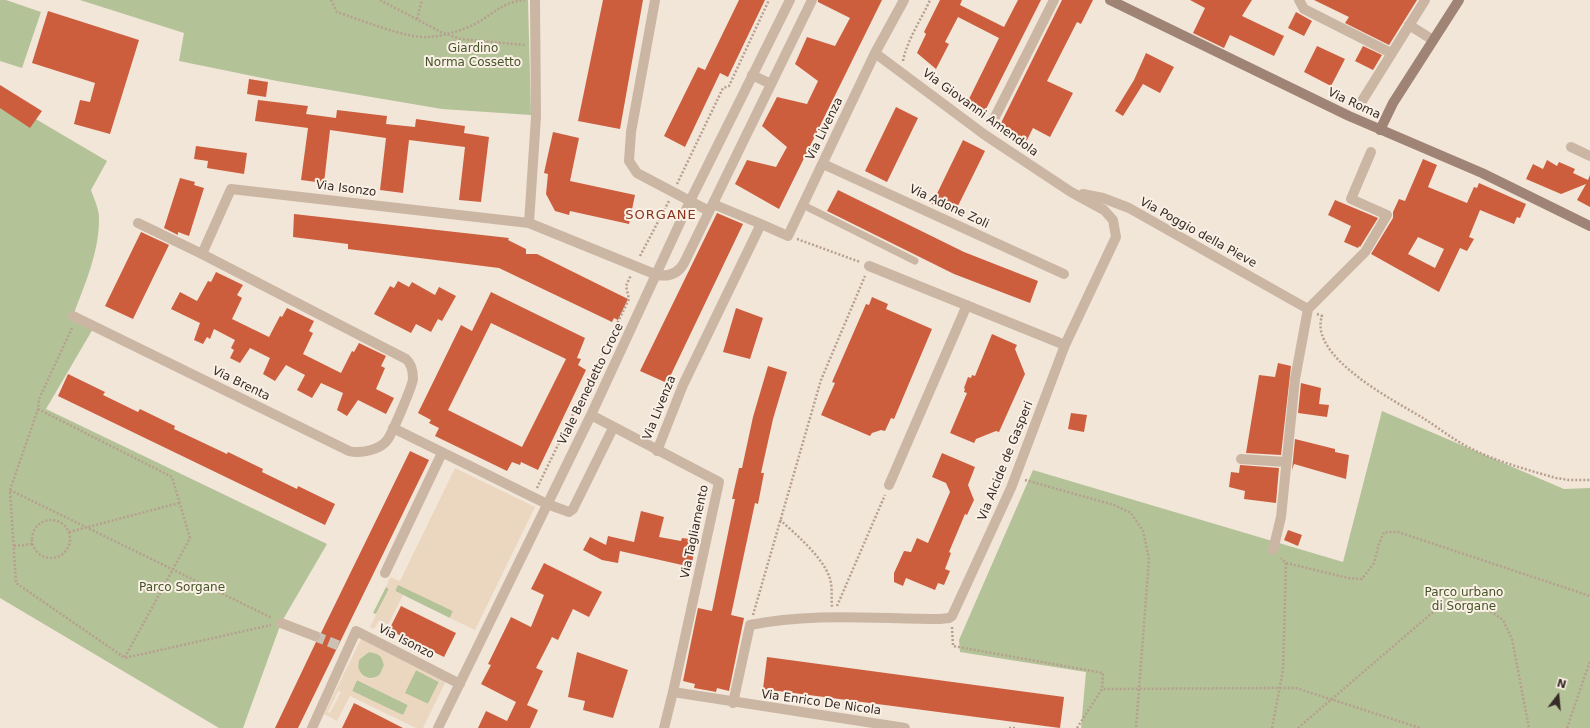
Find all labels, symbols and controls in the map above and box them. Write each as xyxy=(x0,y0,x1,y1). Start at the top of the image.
park label: Giardino Norma Cossetto xyxy=(425,42,521,70)
street label: Via Giovanni Amendola xyxy=(919,66,1041,160)
street label: Via Roma xyxy=(1325,86,1383,122)
street label: Via Livenza xyxy=(804,95,846,163)
street label: Via Isonzo xyxy=(315,178,377,200)
street label: Via Adone Zoli xyxy=(907,182,991,232)
street label: Via Poggio della Pieve xyxy=(1137,195,1259,271)
district label: SORGANE xyxy=(625,208,697,224)
street label: Viale Benedetto Croce xyxy=(555,321,627,447)
street label: Via Brenta xyxy=(210,364,272,404)
street label: Via Livenza xyxy=(641,374,679,442)
street label: Via Alcide de Gasperi xyxy=(975,399,1037,523)
street label: Via Tagliamento xyxy=(678,484,712,580)
park label: Parco Sorgane xyxy=(139,581,225,595)
park label: Parco urbano di Sorgane xyxy=(1425,586,1503,614)
street label: Via Isonzo xyxy=(376,622,436,662)
north arrow xyxy=(1538,676,1578,716)
text: N xyxy=(1555,676,1568,692)
street label: Via Enrico De Nicola xyxy=(760,687,882,719)

